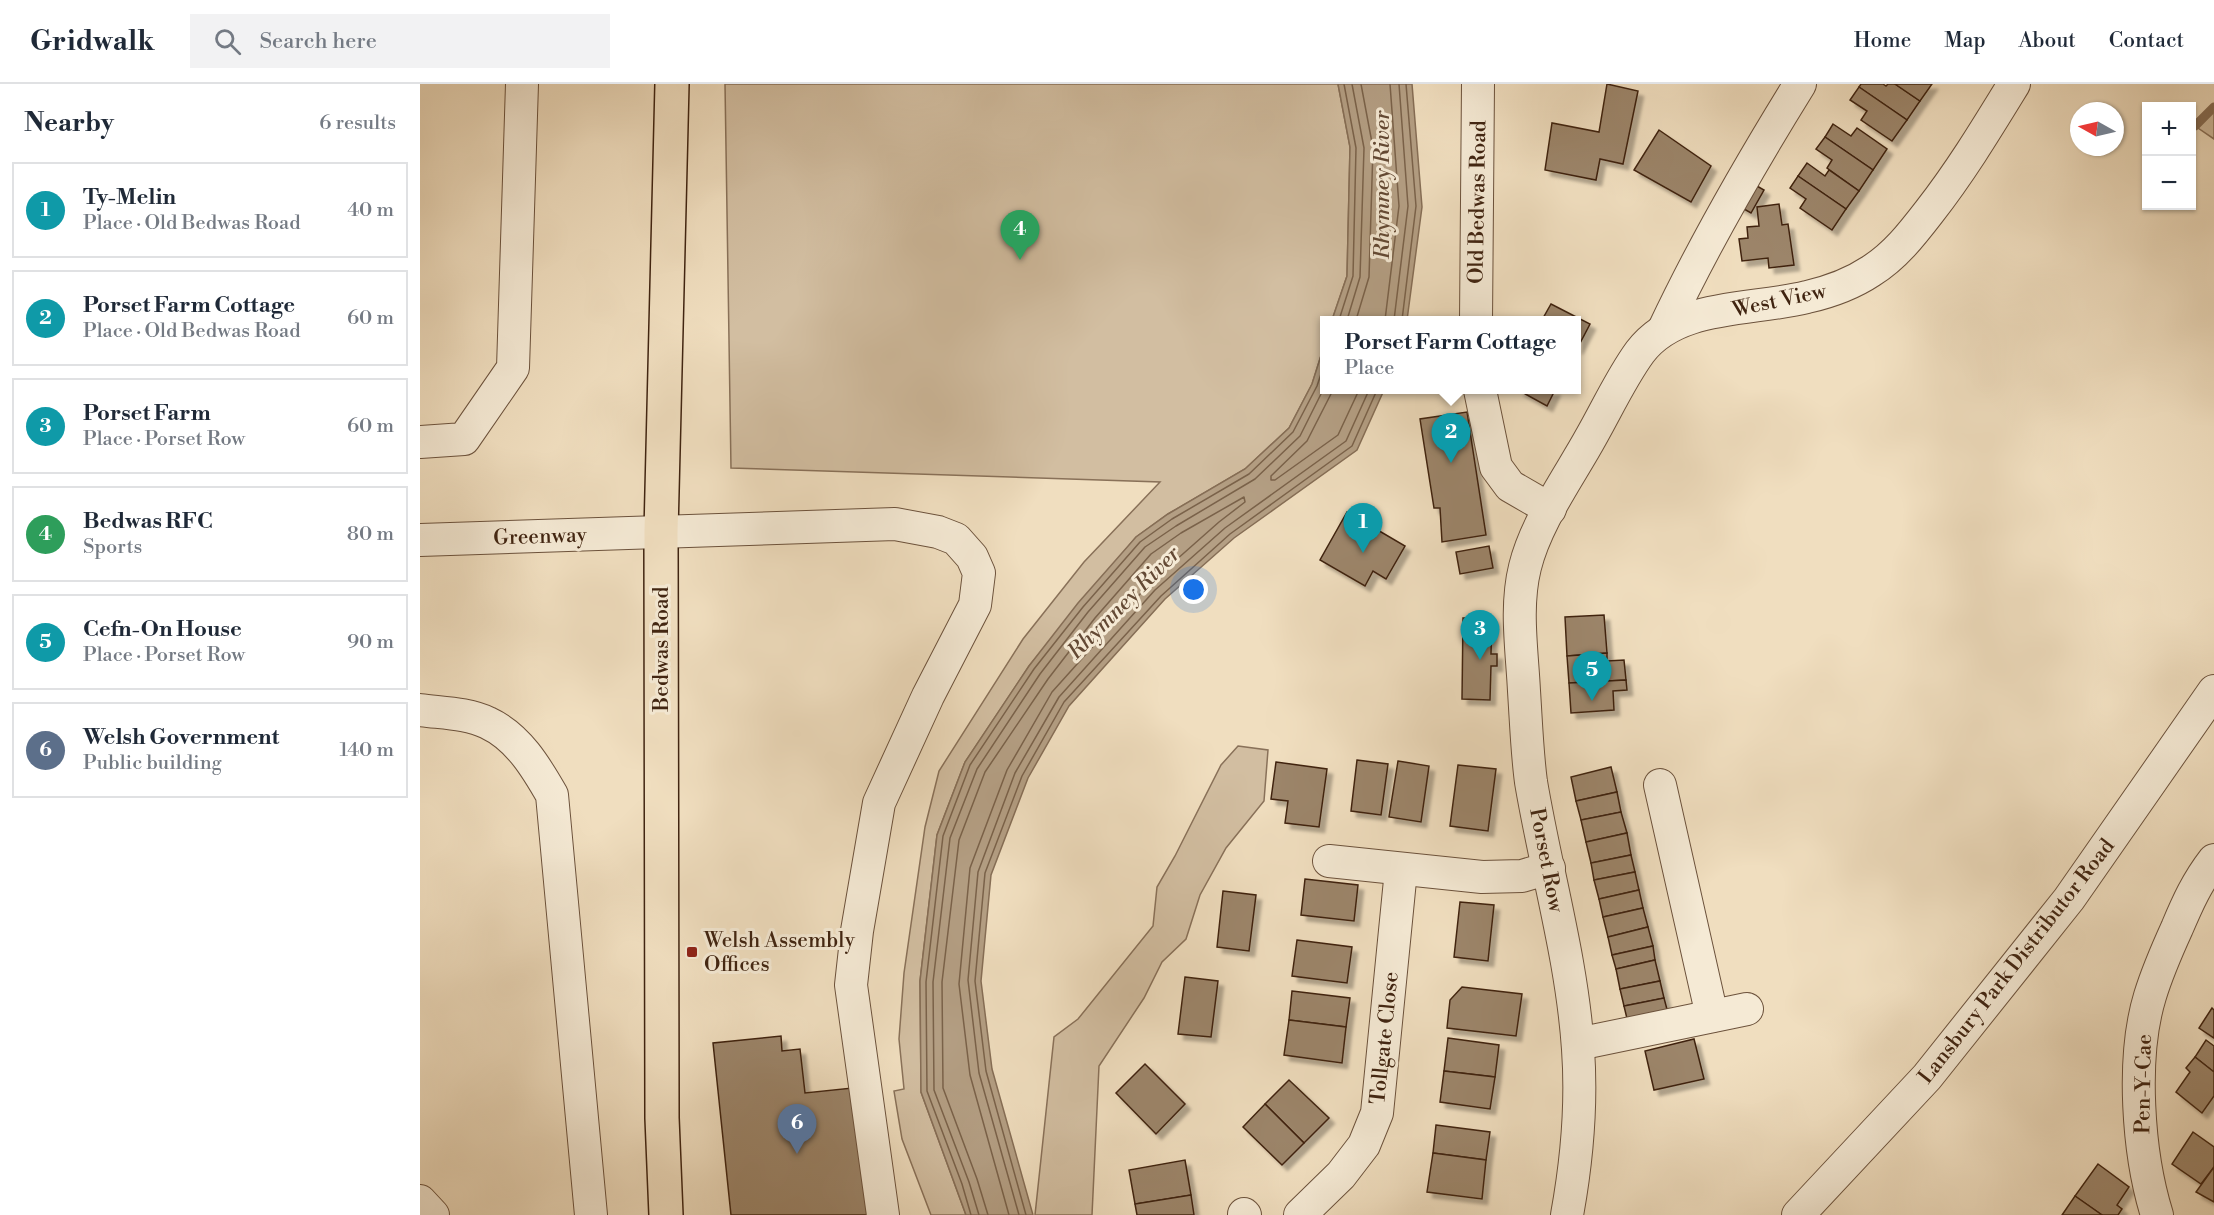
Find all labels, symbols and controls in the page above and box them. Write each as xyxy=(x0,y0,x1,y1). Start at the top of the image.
search box xyxy=(190,14,610,68)
text: Gridwalk xyxy=(30,24,154,59)
icon: search xyxy=(211,25,244,58)
text: Search here xyxy=(259,28,377,55)
text: Home xyxy=(1854,28,1911,54)
text: Map xyxy=(1944,28,1986,54)
text: About xyxy=(2019,28,2076,54)
text: Contact xyxy=(2109,28,2184,54)
north arrow xyxy=(2070,102,2124,156)
map controls xyxy=(2142,102,2196,210)
button: + xyxy=(2142,102,2196,156)
text: Nearby xyxy=(24,107,114,139)
water label: Rhymney River xyxy=(1369,110,1396,260)
text: 6 results xyxy=(319,111,396,136)
street label: Old Bedwas Road xyxy=(1464,120,1492,284)
button: − xyxy=(2142,156,2196,210)
text: Ty-Melin xyxy=(83,184,176,211)
text: 1 xyxy=(41,198,50,223)
text: 40 m xyxy=(347,198,394,223)
pin: 4 xyxy=(1000,210,1040,260)
text: Place · Old Bedwas Road xyxy=(83,211,301,236)
street label: West View xyxy=(1729,278,1829,324)
text: Porset Farm Cottage xyxy=(83,292,295,319)
text: 2 xyxy=(39,306,52,331)
text: 60 m xyxy=(347,306,394,331)
popup xyxy=(1320,316,1581,394)
text: Place · Old Bedwas Road xyxy=(83,319,301,344)
text: Porset Farm Cottage xyxy=(1344,329,1557,356)
text: Place xyxy=(1344,356,1394,381)
text: Porset Farm xyxy=(83,400,211,427)
text: 3 xyxy=(39,414,52,439)
text: 60 m xyxy=(347,414,394,439)
pin: 2 xyxy=(1432,414,1470,463)
text: Place · Porset Row xyxy=(83,427,245,452)
pin: 1 xyxy=(1344,504,1382,553)
text: Bedwas RFC xyxy=(83,508,213,535)
text: 4 xyxy=(39,522,52,547)
text: 80 m xyxy=(347,522,394,547)
street label: Greenway xyxy=(493,522,588,552)
text: Sports xyxy=(83,535,142,560)
water label: Rhymney River xyxy=(1061,541,1187,666)
your location xyxy=(1179,575,1208,604)
street label: Bedwas Road xyxy=(649,586,675,712)
pin: 3 xyxy=(1460,610,1500,660)
text: Cefn-On House xyxy=(83,616,242,643)
text: 5 xyxy=(39,630,52,655)
text: 90 m xyxy=(347,630,394,655)
text: Place · Porset Row xyxy=(83,643,245,668)
pin: 5 xyxy=(1572,652,1612,701)
text: Welsh Government xyxy=(83,724,279,751)
text: 6 xyxy=(39,738,52,763)
text: 140 m xyxy=(339,738,394,763)
text: Public building xyxy=(83,751,222,776)
street label: Porset Row xyxy=(1523,806,1569,915)
street label: Lansbury Park Distributor Road xyxy=(1913,834,2121,1089)
place label: Welsh Assembly Offices xyxy=(703,928,856,978)
marker: Welsh Assembly Offices xyxy=(685,945,699,959)
street label: Tollgate Close xyxy=(1365,971,1405,1106)
street label: Pen-Y-Cae xyxy=(2130,1034,2158,1134)
pin: 6 xyxy=(778,1104,817,1154)

